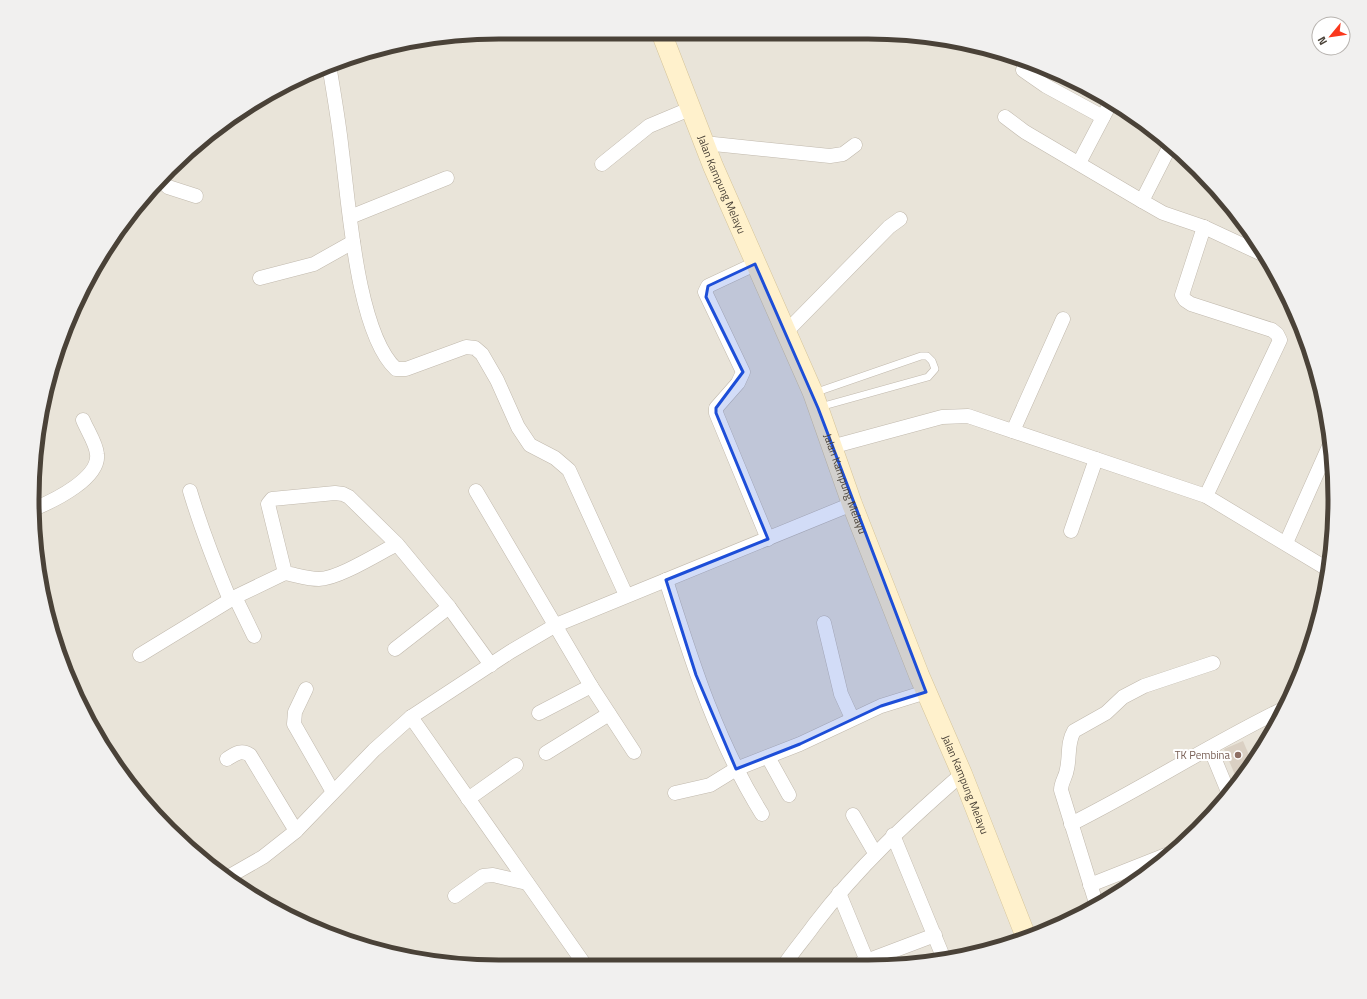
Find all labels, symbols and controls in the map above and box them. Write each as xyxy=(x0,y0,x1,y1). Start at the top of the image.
north arrow xyxy=(1311,16,1351,56)
text: N xyxy=(1313,34,1331,48)
street label: Jalan Kampung Melayu xyxy=(694,133,750,236)
street label: Jalan Kampung Melayu xyxy=(820,431,871,536)
street label: Jalan Kampung Melayu xyxy=(938,732,993,836)
place label: TK Pembina xyxy=(1175,747,1230,763)
marker: TK Pembina xyxy=(1233,750,1243,760)

